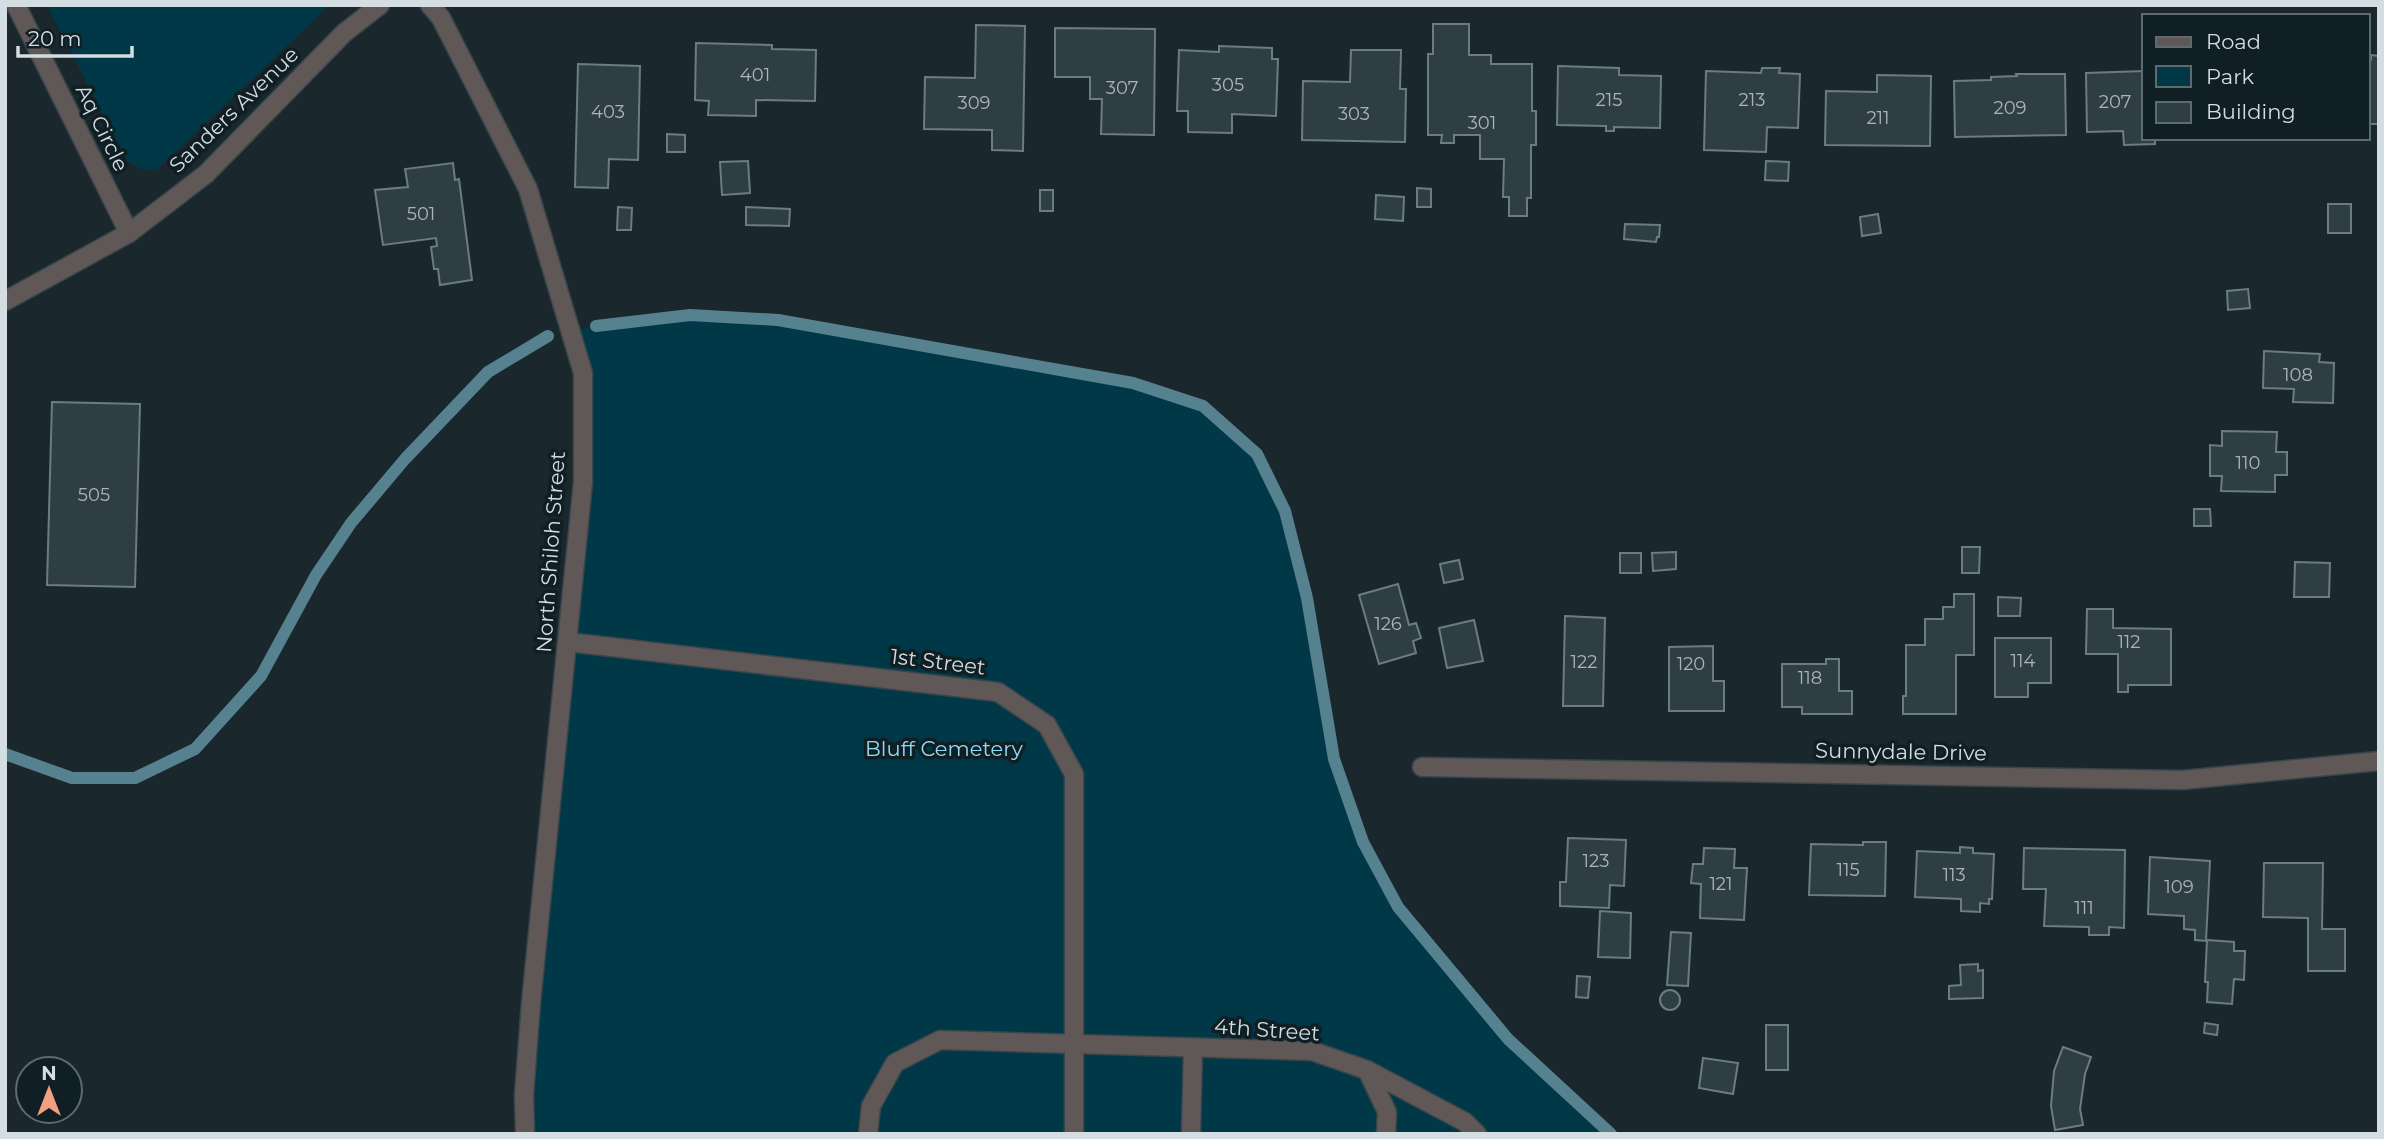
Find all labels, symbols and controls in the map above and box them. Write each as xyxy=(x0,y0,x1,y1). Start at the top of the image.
scale bar xyxy=(18,14,131,58)
legend xyxy=(2142,14,2370,140)
text: 20 m xyxy=(28,26,82,51)
text: Road xyxy=(2206,29,2261,54)
street label: Sanders Avenue xyxy=(164,42,303,178)
house number: 401 xyxy=(740,64,770,86)
text: Park xyxy=(2206,64,2254,89)
house number: 305 xyxy=(1212,74,1244,96)
house number: 307 xyxy=(1106,77,1138,99)
street label: Aq Circle xyxy=(71,80,134,175)
house number: 215 xyxy=(1596,89,1622,111)
house number: 213 xyxy=(1739,89,1765,111)
house number: 207 xyxy=(2099,91,2131,113)
house number: 309 xyxy=(957,92,991,114)
house number: 209 xyxy=(1993,97,2027,119)
text: Building xyxy=(2206,99,2296,124)
house number: 403 xyxy=(591,101,625,123)
house number: 303 xyxy=(1338,103,1370,125)
house number: 211 xyxy=(1866,107,1890,129)
house number: 301 xyxy=(1468,112,1496,134)
house number: 501 xyxy=(407,203,435,225)
house number: 108 xyxy=(2283,364,2313,386)
street label: North Shiloh Street xyxy=(531,450,570,654)
house number: 110 xyxy=(2236,452,2260,474)
house number: 505 xyxy=(78,484,110,506)
house number: 126 xyxy=(1374,613,1402,635)
house number: 112 xyxy=(2117,631,2141,653)
street label: 1st Street xyxy=(889,643,987,680)
house number: 114 xyxy=(2011,650,2036,672)
house number: 122 xyxy=(1571,651,1597,673)
house number: 120 xyxy=(1677,653,1705,675)
house number: 118 xyxy=(1798,667,1822,689)
park label: Bluff Cemetery xyxy=(865,736,1024,761)
street label: Sunnydale Drive xyxy=(1815,738,1987,765)
house number: 123 xyxy=(1583,850,1609,872)
house number: 115 xyxy=(1836,859,1860,881)
house number: 113 xyxy=(1942,864,1966,886)
house number: 121 xyxy=(1709,873,1733,895)
house number: 109 xyxy=(2164,876,2194,898)
house number: 111 xyxy=(2074,897,2094,919)
street label: 4th Street xyxy=(1213,1013,1321,1046)
north arrow xyxy=(14,1055,84,1125)
text: N xyxy=(41,1062,57,1085)

